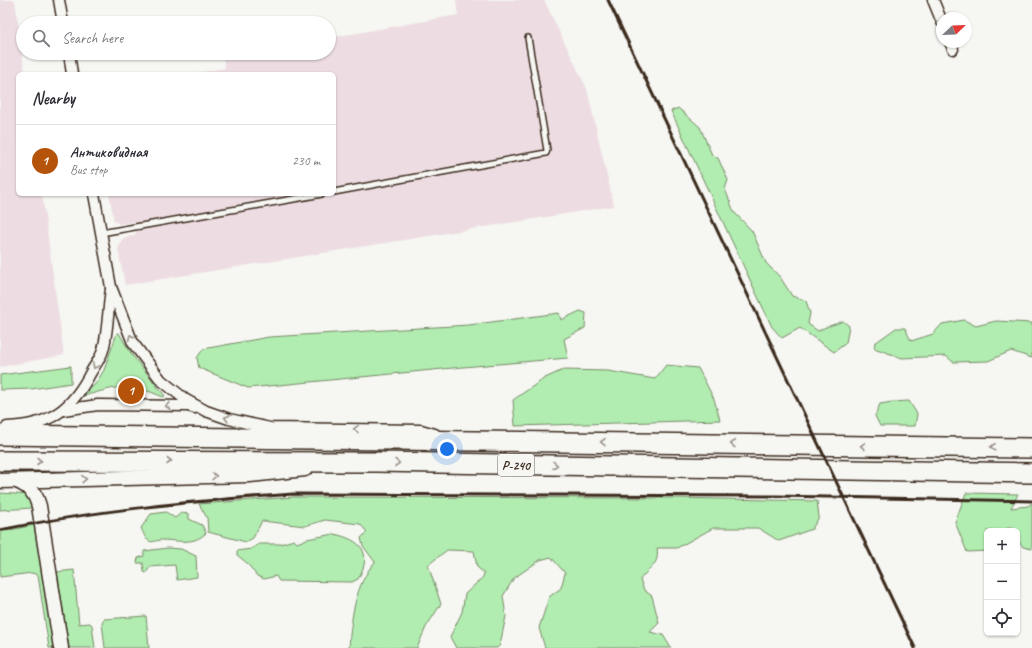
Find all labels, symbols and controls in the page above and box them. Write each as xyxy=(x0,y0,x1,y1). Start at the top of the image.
north arrow xyxy=(936,12,972,48)
search box xyxy=(16,16,336,60)
icon: search xyxy=(30,27,52,49)
text: Search here xyxy=(62,29,123,48)
text: Nearby xyxy=(32,88,75,109)
text: Антиковидная xyxy=(70,143,147,162)
text: 1 xyxy=(42,153,48,169)
text: 230 m xyxy=(292,153,320,169)
text: Bus stop xyxy=(70,162,107,178)
one-way arrow xyxy=(128,333,136,341)
one-way arrow xyxy=(92,361,100,369)
pin: 1 xyxy=(118,376,144,406)
one-way arrow xyxy=(165,401,171,410)
one-way arrow xyxy=(224,414,231,423)
one-way arrow xyxy=(353,425,359,434)
one-way arrow xyxy=(600,438,606,446)
your location xyxy=(437,439,457,459)
one-way arrow xyxy=(730,440,736,448)
one-way arrow xyxy=(860,442,866,450)
one-way arrow xyxy=(990,443,996,451)
road number: Р-240 xyxy=(498,454,534,476)
one-way arrow xyxy=(36,457,42,465)
one-way arrow xyxy=(166,457,172,465)
one-way arrow xyxy=(394,459,400,467)
one-way arrow xyxy=(552,461,558,469)
one-way arrow xyxy=(211,472,217,480)
one-way arrow xyxy=(81,475,87,483)
map controls xyxy=(984,528,1020,636)
button: + xyxy=(984,528,1020,564)
button: − xyxy=(984,564,1020,600)
button: locate xyxy=(984,600,1020,636)

